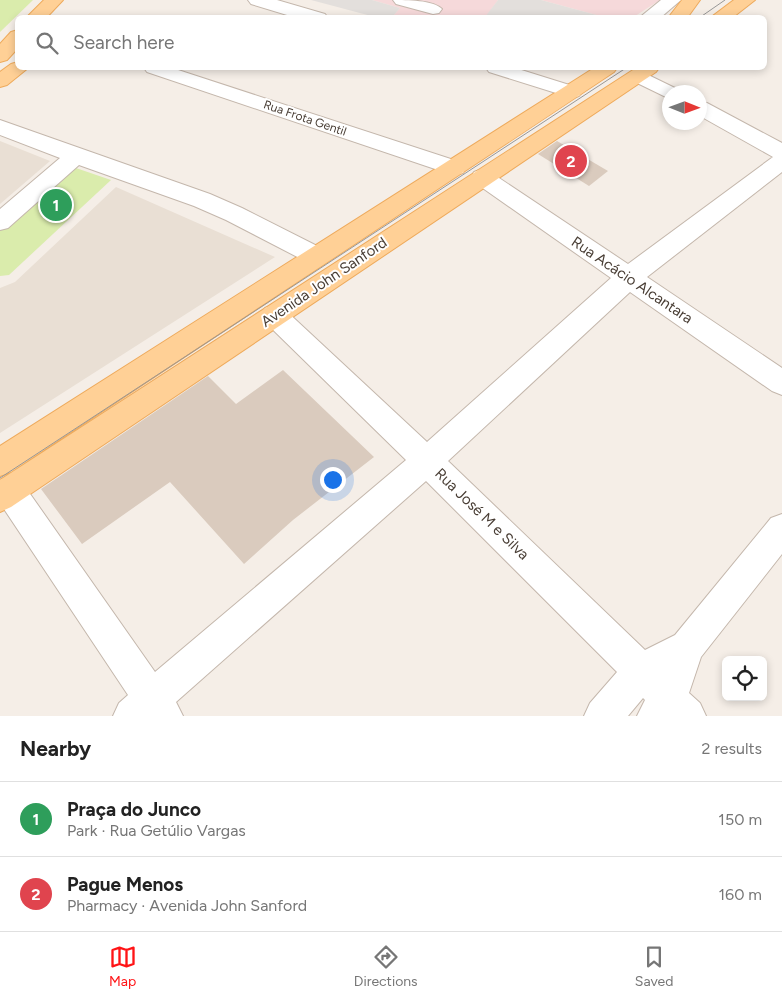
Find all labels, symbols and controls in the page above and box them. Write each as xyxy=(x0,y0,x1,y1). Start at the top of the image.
search box xyxy=(15,15,767,70)
icon: search xyxy=(33,29,61,57)
text: Search here xyxy=(73,31,175,54)
north arrow xyxy=(662,85,707,130)
street label: Rua Frota Gentil xyxy=(262,97,348,139)
pin: 2 xyxy=(555,142,587,180)
pin: 1 xyxy=(40,186,72,224)
street label: Avenida John Sanford xyxy=(258,233,390,331)
street label: Rua Acácio Alcantara xyxy=(568,233,696,327)
street label: Rua José M e Silva xyxy=(431,464,533,564)
your location xyxy=(320,467,346,493)
map controls xyxy=(722,656,767,701)
button: locate xyxy=(722,656,767,701)
text: Nearby xyxy=(20,736,91,761)
text: 2 results xyxy=(702,739,762,758)
text: Praça do Junco xyxy=(67,798,201,821)
text: 1 xyxy=(33,810,39,829)
text: 150 m xyxy=(718,810,762,829)
text: Park · Rua Getúlio Vargas xyxy=(67,821,246,840)
text: Pague Menos xyxy=(67,873,183,896)
text: 2 xyxy=(31,885,41,904)
text: 160 m xyxy=(719,885,762,904)
text: Pharmacy · Avenida John Sanford xyxy=(67,896,307,915)
tab: Map xyxy=(109,943,137,990)
tab: Directions xyxy=(354,943,418,990)
tab: Saved xyxy=(635,943,673,990)

